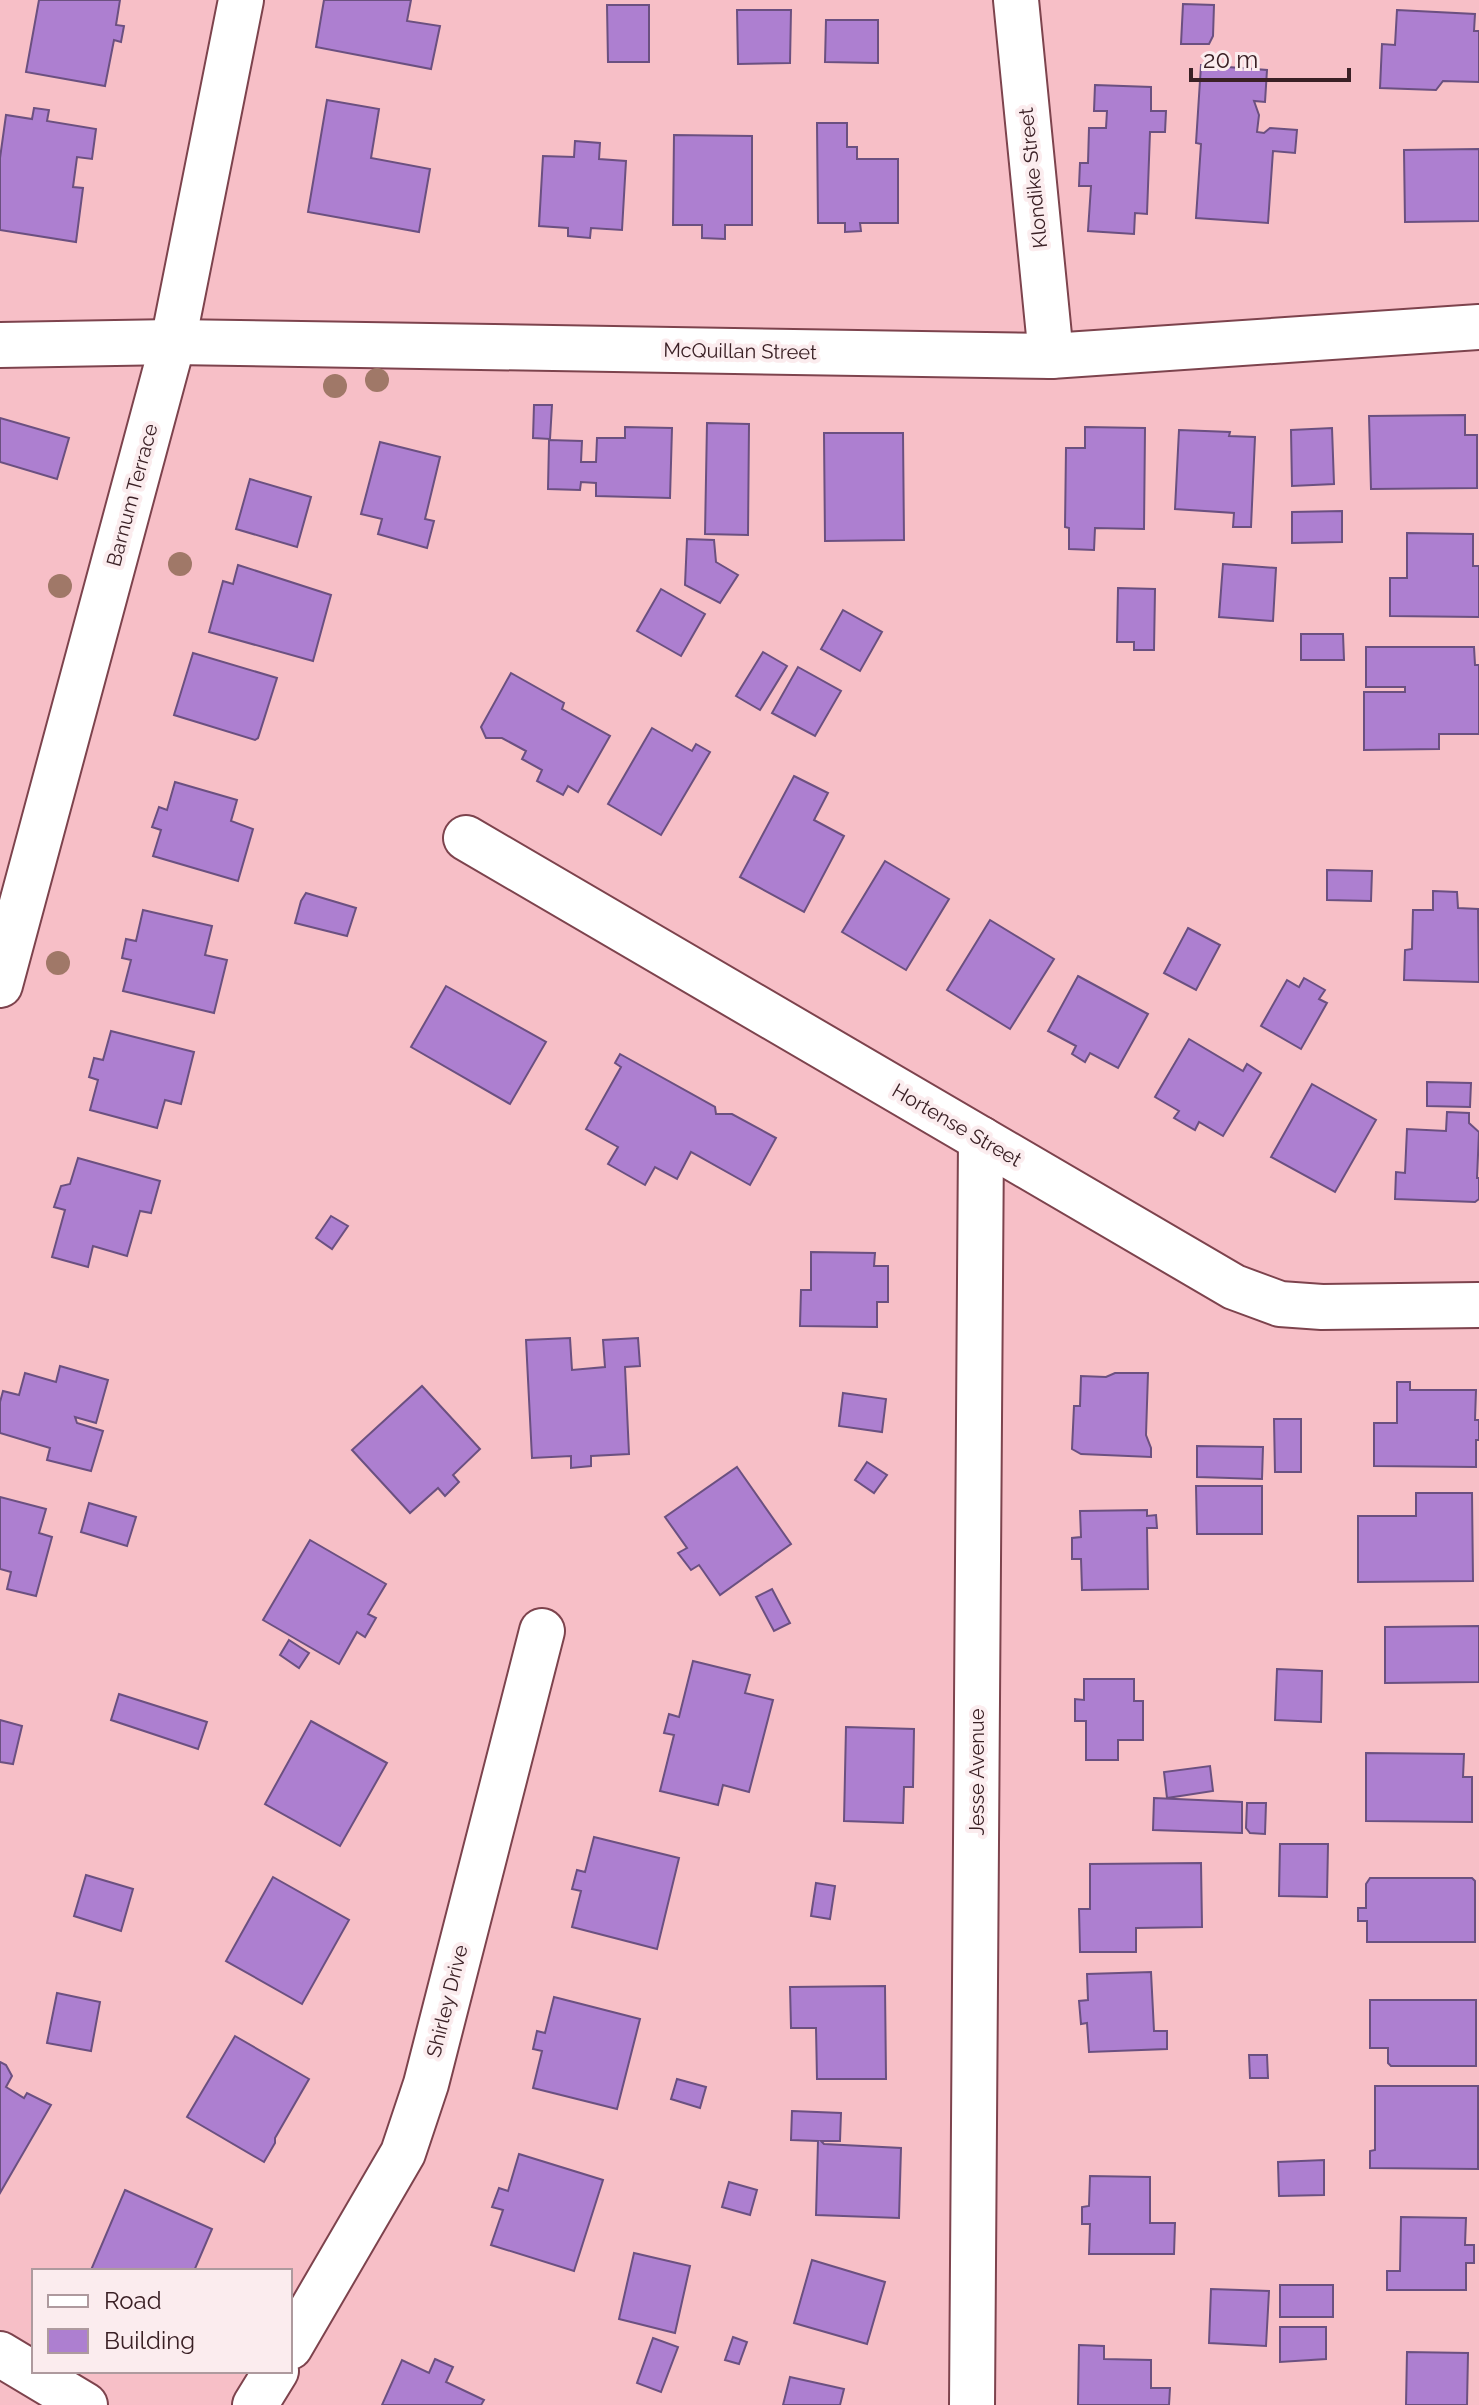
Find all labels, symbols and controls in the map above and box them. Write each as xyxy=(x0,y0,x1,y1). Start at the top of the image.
scale bar xyxy=(1191,32,1349,82)
text: 20 m xyxy=(1203,45,1258,74)
street label: Klondike Street xyxy=(1014,106,1052,249)
street label: McQuillan Street xyxy=(663,338,817,364)
street label: Barnum Terrace xyxy=(101,421,163,569)
street label: Hortense Street xyxy=(888,1078,1026,1172)
street label: Jesse Avenue xyxy=(965,1708,989,1835)
street label: Shirley Drive xyxy=(421,1942,473,2060)
legend xyxy=(32,2269,292,2373)
text: Road xyxy=(104,2286,162,2315)
text: Building xyxy=(104,2326,195,2355)

